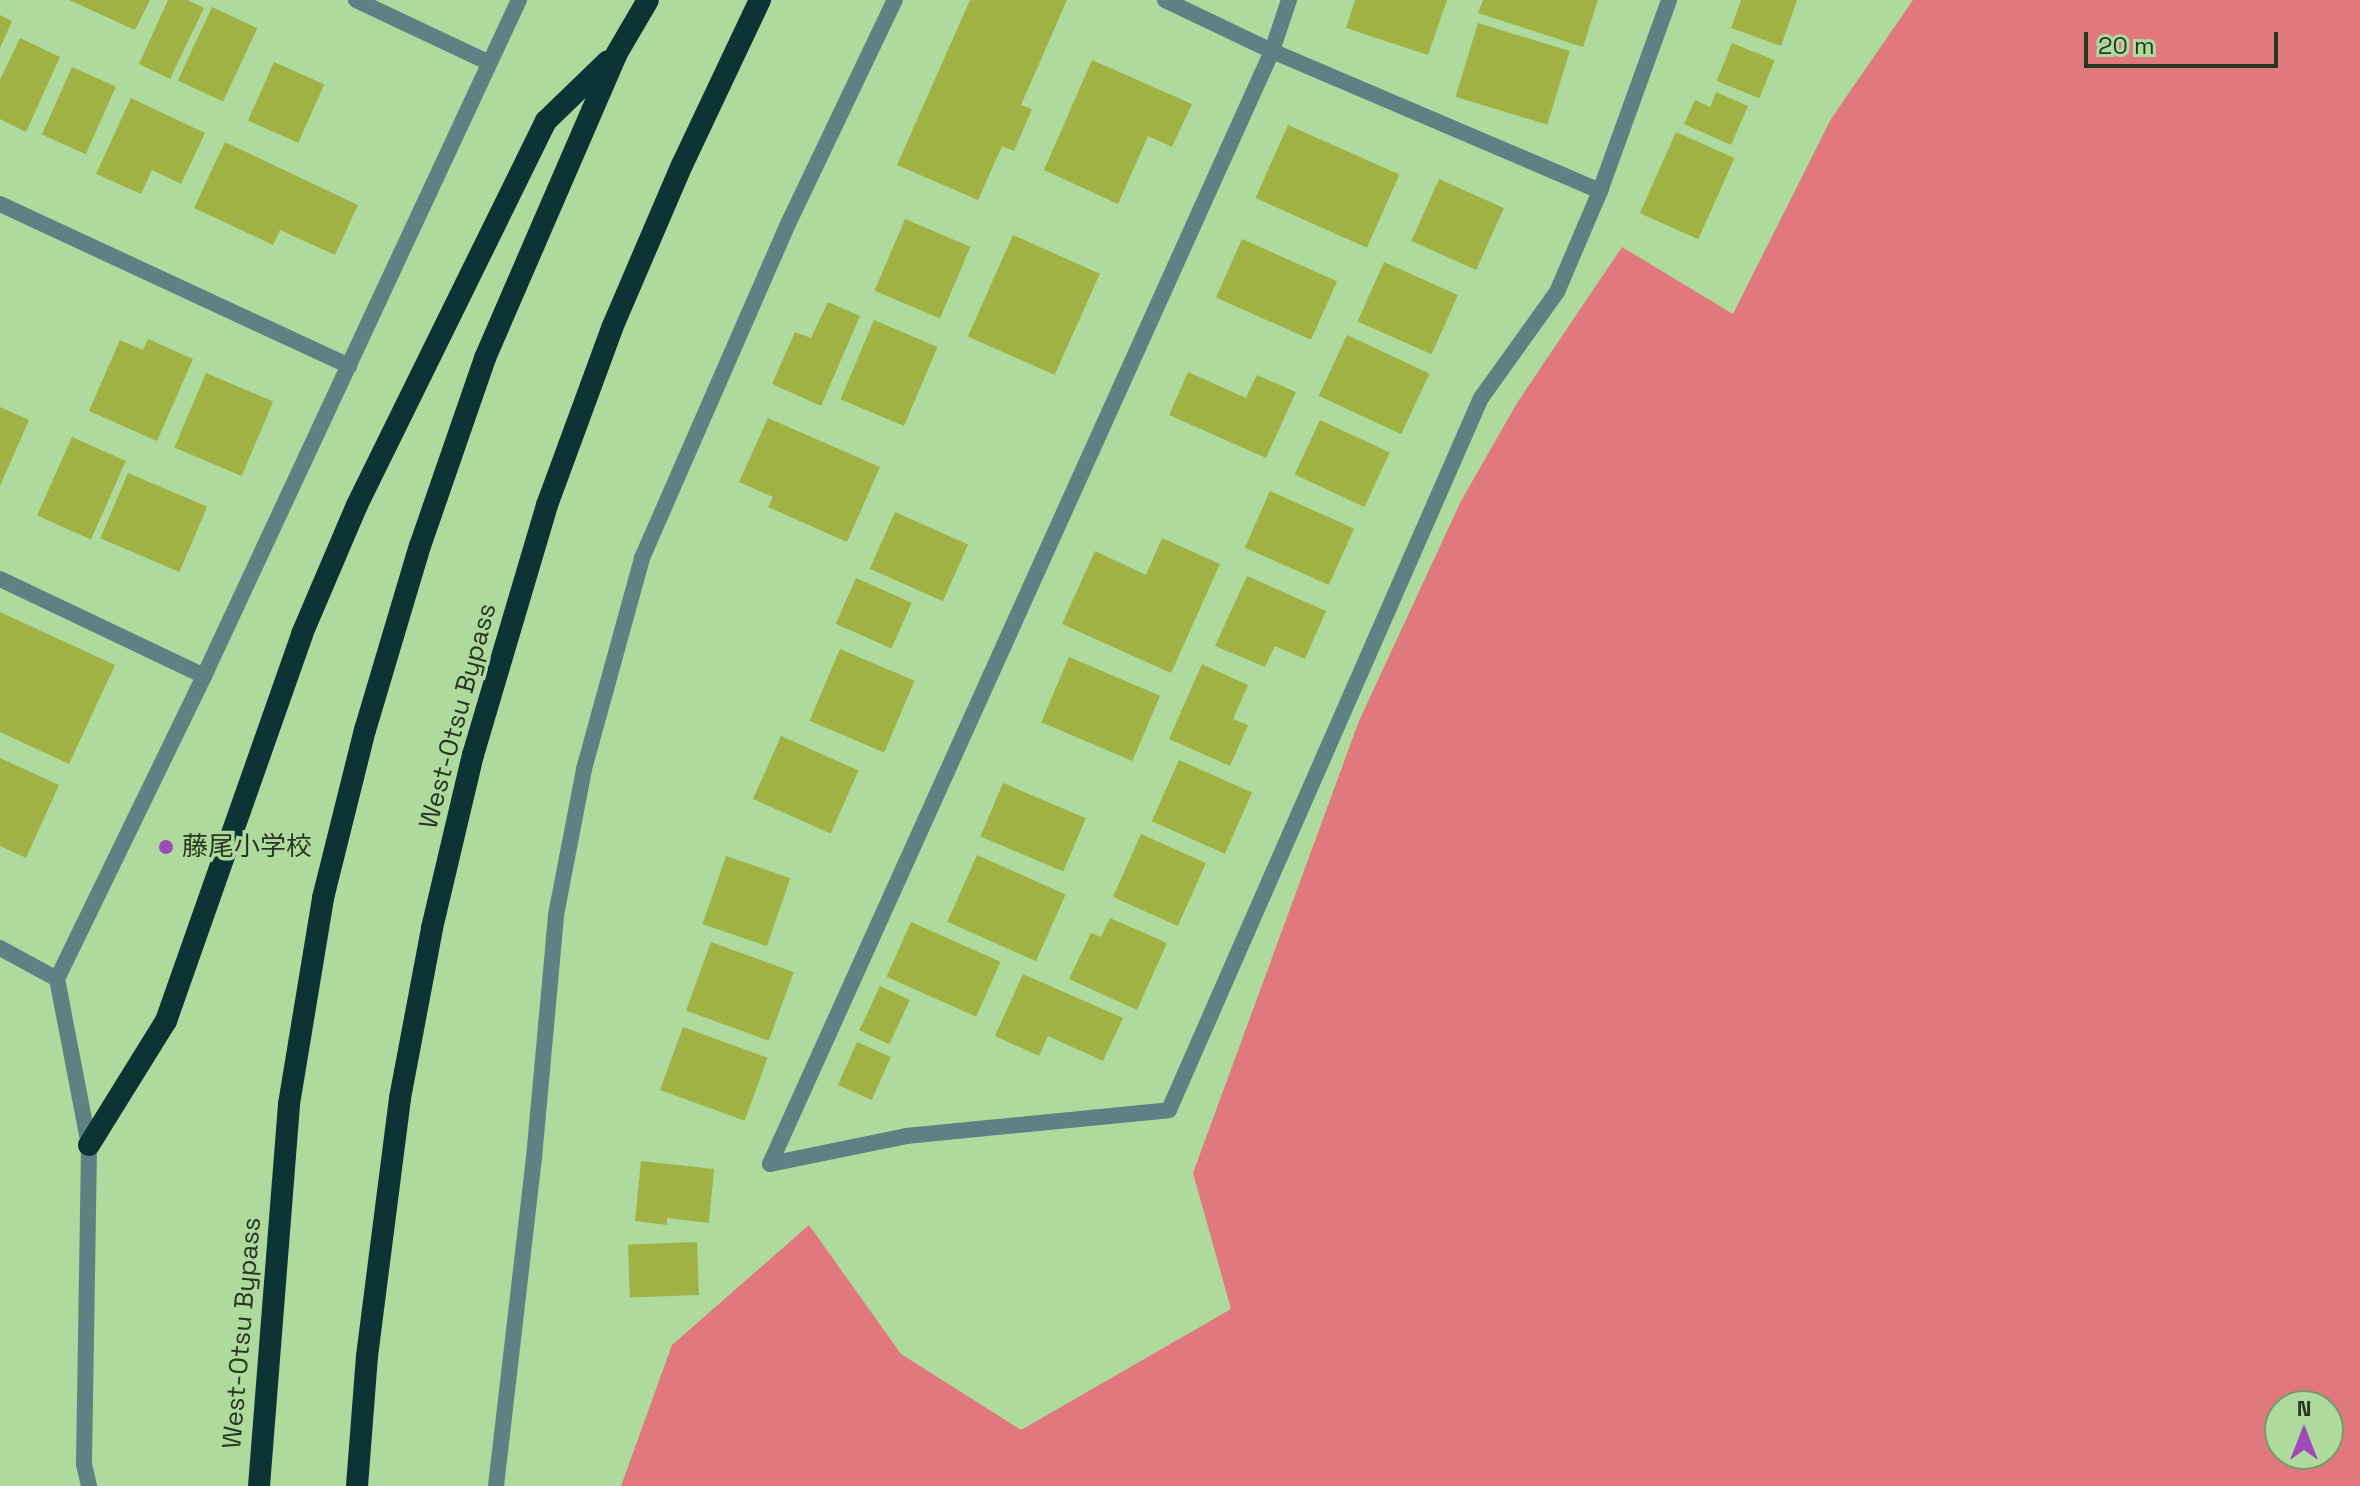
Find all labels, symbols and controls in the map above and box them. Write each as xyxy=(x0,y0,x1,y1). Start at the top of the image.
scale bar xyxy=(2088,16,2282,66)
text: 20 m xyxy=(2098,30,2155,61)
street label: West-Otsu Bypass xyxy=(413,600,503,832)
place label: 藤尾小学校 xyxy=(182,831,312,863)
marker: 藤尾小学校 xyxy=(157,838,175,856)
street label: West-Otsu Bypass xyxy=(216,1216,268,1450)
north arrow xyxy=(2264,1390,2344,1470)
text: N xyxy=(2297,1394,2311,1422)

